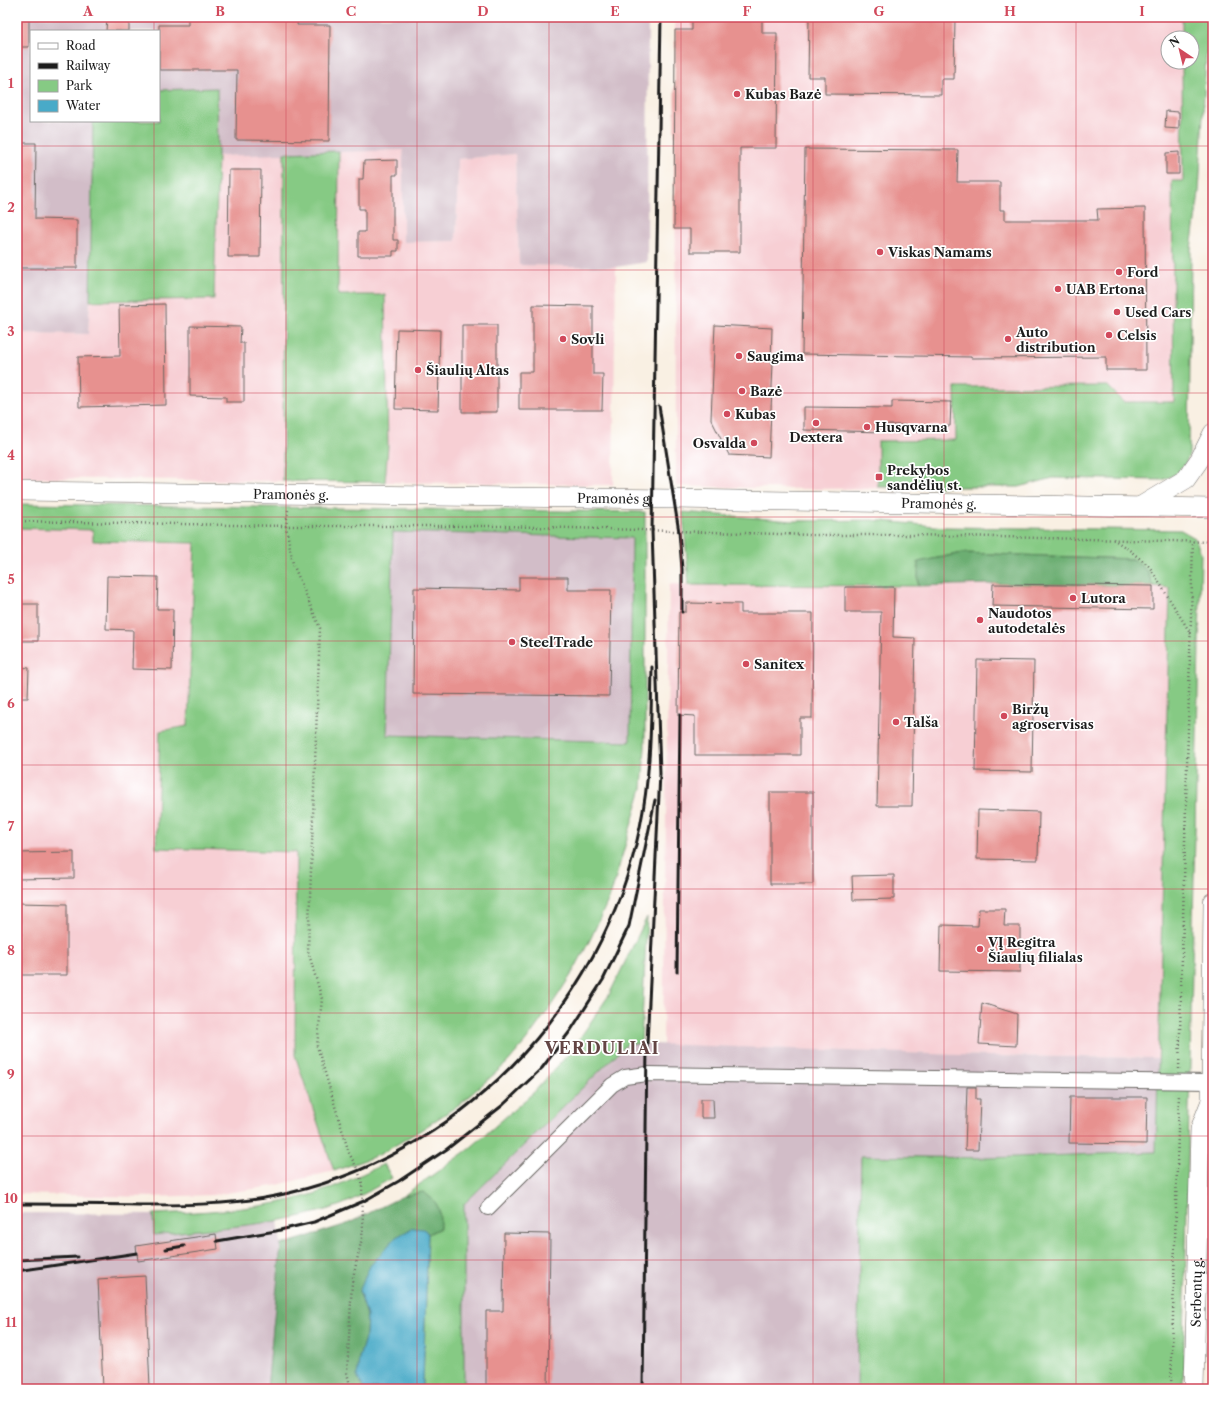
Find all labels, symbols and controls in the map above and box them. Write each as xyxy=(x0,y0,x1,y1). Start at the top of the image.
text: A xyxy=(82,3,94,19)
text: B xyxy=(215,3,225,19)
text: C xyxy=(346,3,356,19)
text: D xyxy=(477,3,489,19)
text: E xyxy=(610,3,620,19)
text: F xyxy=(743,3,752,19)
text: G xyxy=(873,3,885,19)
text: H xyxy=(1004,3,1016,19)
text: I xyxy=(1139,3,1145,19)
legend xyxy=(30,30,160,122)
north arrow xyxy=(1160,30,1200,70)
text: N xyxy=(1166,33,1183,50)
text: Road xyxy=(66,38,96,53)
text: Railway xyxy=(66,58,111,73)
text: 1 xyxy=(8,75,14,91)
text: Park xyxy=(66,78,93,93)
place label: Kubas Bazė xyxy=(745,86,822,102)
marker: Kubas Bazė xyxy=(732,89,742,99)
text: Water xyxy=(65,98,100,113)
text: 2 xyxy=(7,199,15,215)
place label: Viskas Namams xyxy=(887,244,992,260)
marker: Viskas Namams xyxy=(875,247,885,257)
place label: Ford xyxy=(1127,264,1159,280)
marker: Ford xyxy=(1114,267,1124,277)
place label: UAB Ertona xyxy=(1066,281,1145,297)
marker: UAB Ertona xyxy=(1053,284,1063,294)
place label: Used Cars xyxy=(1125,304,1191,320)
marker: Used Cars xyxy=(1112,307,1122,317)
text: 3 xyxy=(7,323,15,339)
place label: Auto distribution xyxy=(1015,324,1096,355)
place label: Celsis xyxy=(1117,327,1157,343)
marker: Celsis xyxy=(1104,330,1114,340)
place label: Sovli xyxy=(571,331,605,347)
marker: Sovli xyxy=(558,334,568,344)
marker: Auto distribution xyxy=(1003,334,1013,344)
place label: Saugima xyxy=(747,348,805,364)
marker: Saugima xyxy=(734,351,744,361)
place label: Šiaulių Altas xyxy=(426,362,509,378)
marker: Šiaulių Altas xyxy=(413,365,423,375)
place label: Bazė xyxy=(750,383,783,399)
marker: Bazė xyxy=(737,386,747,396)
place label: Kubas xyxy=(735,406,776,422)
marker: Kubas xyxy=(722,409,732,419)
marker: Dextera xyxy=(811,418,821,428)
place label: Husqvarna xyxy=(875,419,948,435)
marker: Husqvarna xyxy=(862,422,872,432)
place label: Dextera xyxy=(789,429,843,445)
place label: Osvalda xyxy=(693,435,746,451)
marker: Osvalda xyxy=(749,438,759,448)
text: 4 xyxy=(7,447,15,463)
place label: Prekybos sandėlių st. xyxy=(887,462,962,493)
marker: Prekybos sandėlių st. xyxy=(874,472,884,482)
street label: Pramonės g. xyxy=(253,486,329,503)
street label: Pramonės g. xyxy=(577,490,653,507)
street label: Pramonės g. xyxy=(901,495,977,512)
text: 5 xyxy=(7,571,15,587)
place label: Lutora xyxy=(1081,590,1126,606)
marker: Lutora xyxy=(1068,593,1078,603)
place label: Naudotos autodetalės xyxy=(988,605,1065,636)
marker: Naudotos autodetalės xyxy=(975,615,985,625)
place label: SteelTrade xyxy=(520,634,593,650)
marker: SteelTrade xyxy=(507,637,517,647)
place label: Sanitex xyxy=(754,656,805,672)
marker: Sanitex xyxy=(741,659,751,669)
text: 6 xyxy=(7,695,15,711)
place label: Biržų agroservisas xyxy=(1012,701,1094,732)
marker: Biržų agroservisas xyxy=(999,711,1009,721)
place label: Talša xyxy=(904,714,939,730)
marker: Talša xyxy=(891,717,901,727)
text: 7 xyxy=(8,818,15,834)
place label: VĮ Regitra Šiaulių filialas xyxy=(987,934,1083,965)
text: 8 xyxy=(7,942,15,958)
marker: VĮ Regitra Šiaulių filialas xyxy=(975,944,985,954)
district label: VERDULIAI xyxy=(543,1038,660,1058)
text: 9 xyxy=(7,1066,15,1082)
text: 10 xyxy=(4,1190,18,1206)
street label: Serbentų g. xyxy=(1187,1257,1205,1327)
text: 11 xyxy=(5,1314,17,1330)

